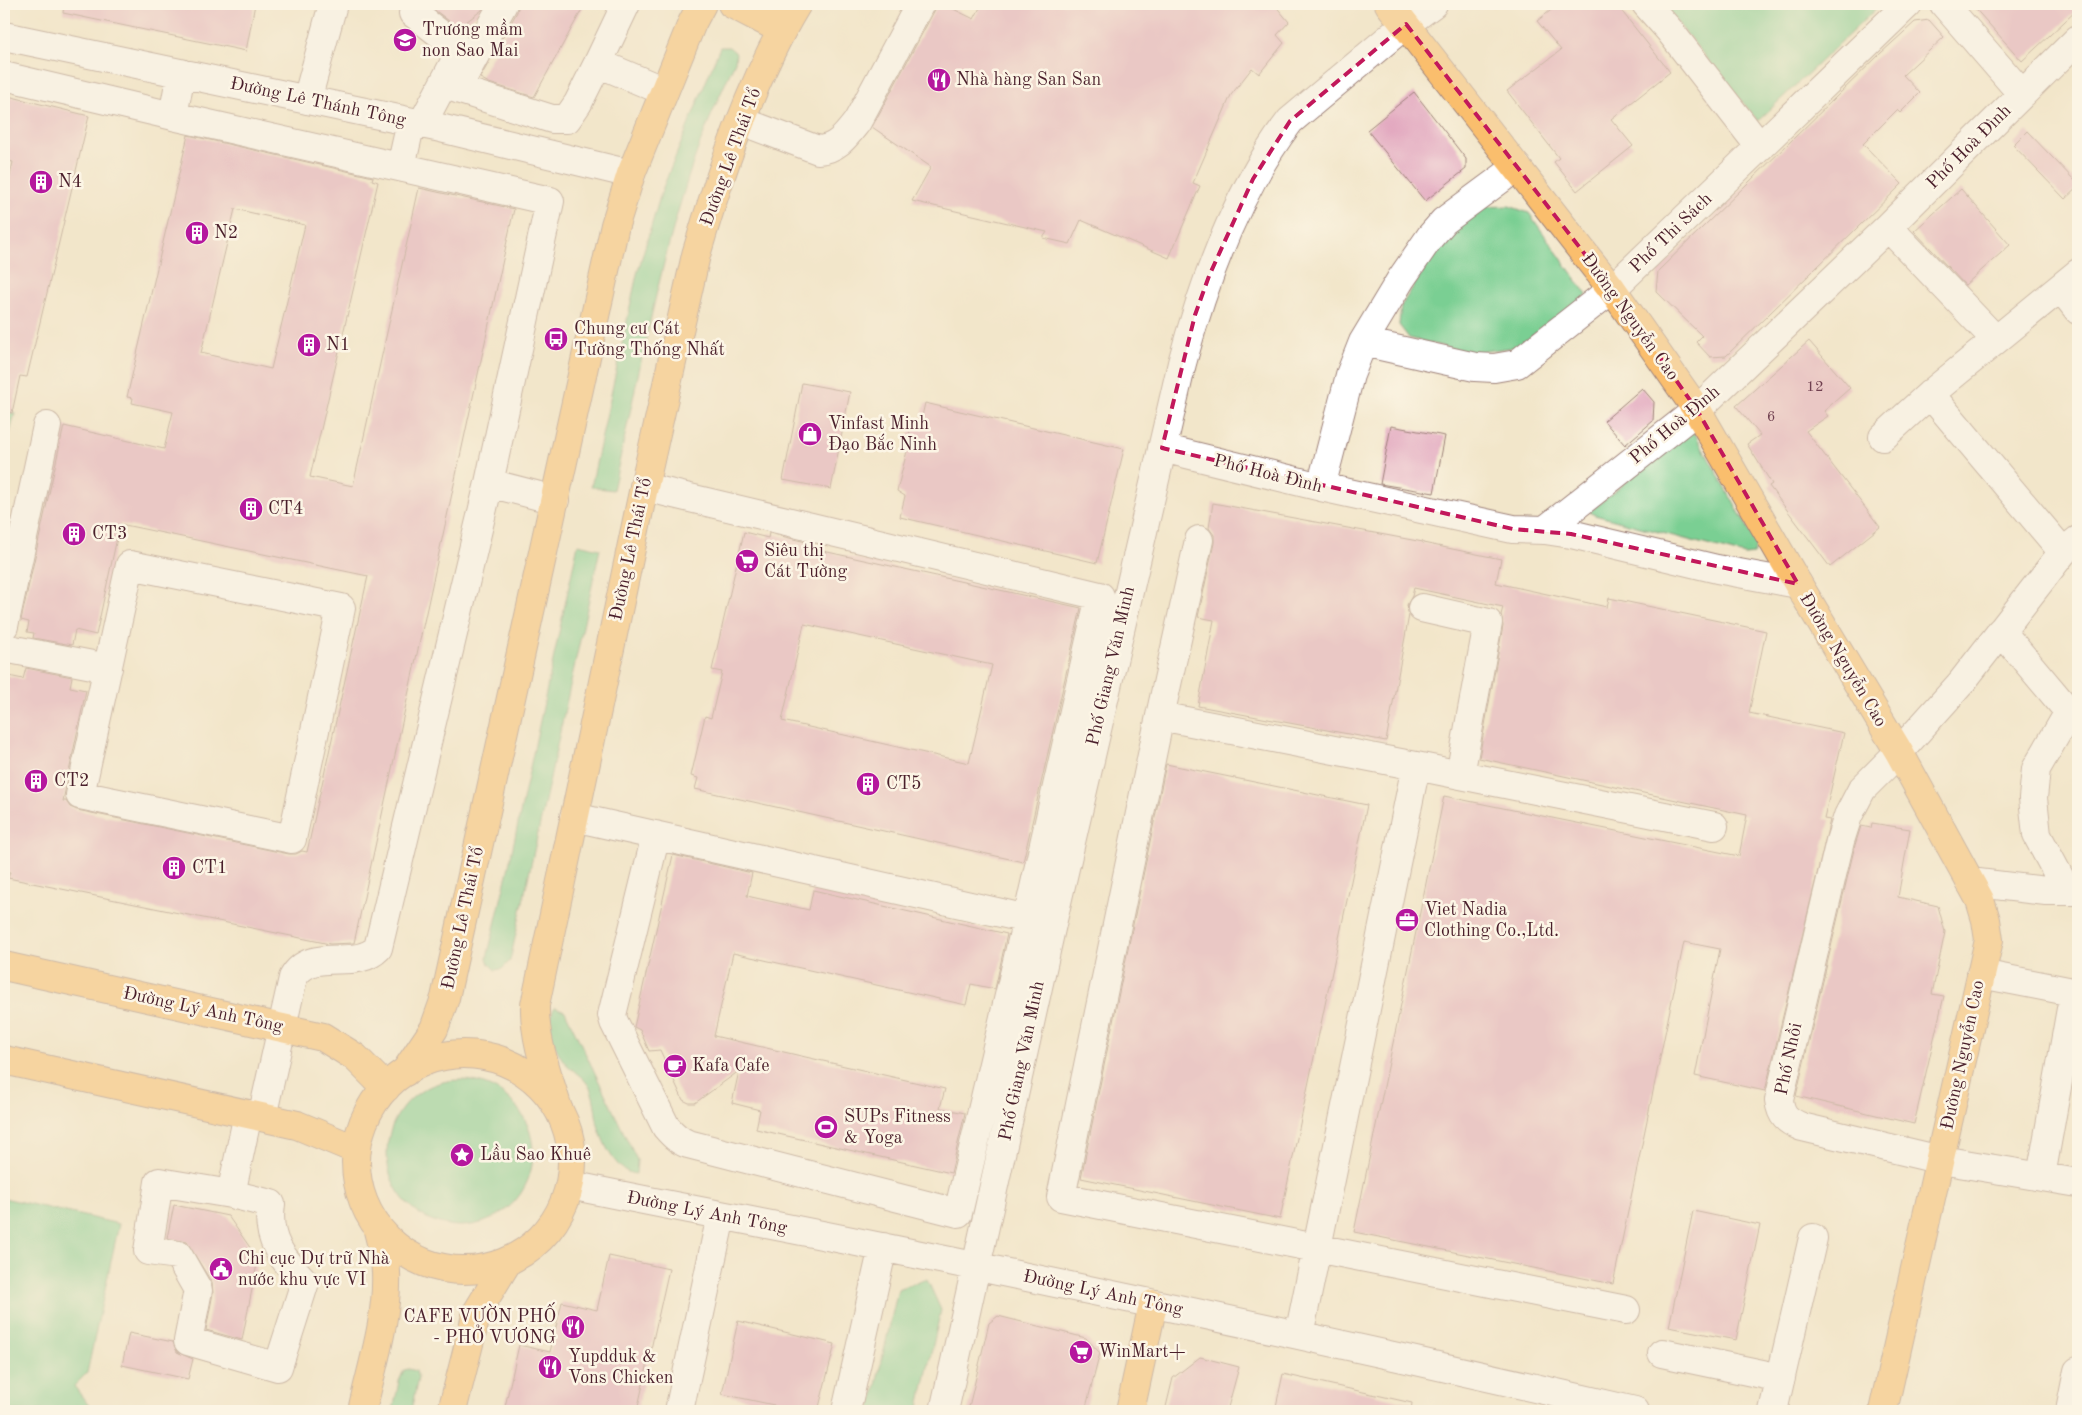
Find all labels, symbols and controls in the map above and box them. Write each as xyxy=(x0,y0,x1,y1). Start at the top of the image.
place label: Trương mầm non Sao Mai xyxy=(422,18,523,60)
school or university icon: Trương mầm non Sao Mai xyxy=(392,27,418,53)
restaurant icon: Nhà hàng San San xyxy=(926,67,952,93)
place label: Nhà hàng San San xyxy=(956,71,1102,89)
street label: Đường Lê Thánh Tông xyxy=(228,75,408,130)
street label: Đường Lê Thái Tổ xyxy=(696,85,764,228)
street label: Phố Hoà Đình xyxy=(1923,100,2015,193)
building icon: N4 xyxy=(28,169,54,195)
place label: N4 xyxy=(58,173,82,191)
street label: Phố Thi Sách xyxy=(1626,189,1716,276)
building icon: N2 xyxy=(184,220,210,246)
place label: N2 xyxy=(214,224,238,242)
street label: Đường Nguyễn Cao xyxy=(1578,249,1684,384)
place label: Chung cư Cát Tường Thống Nhất xyxy=(574,320,725,359)
bus stop icon: Chung cư Cát Tường Thống Nhất xyxy=(543,326,569,352)
building icon: N1 xyxy=(296,332,322,358)
place label: N1 xyxy=(326,336,350,354)
house number: 12 xyxy=(1806,380,1824,395)
street label: Phố Hoà Đình xyxy=(1626,381,1724,468)
house number: 6 xyxy=(1767,410,1775,425)
place label: Vinfast Minh Đạo Bắc Ninh xyxy=(828,415,937,454)
shop icon: Vinfast Minh Đạo Bắc Ninh xyxy=(797,421,823,447)
street label: Phố Hoà Đình xyxy=(1212,451,1325,496)
street label: Đường Lê Thái Tổ xyxy=(605,476,655,622)
building icon: CT4 xyxy=(238,496,264,522)
place label: CT4 xyxy=(268,500,303,518)
building icon: CT3 xyxy=(61,521,87,547)
place label: CT3 xyxy=(92,525,127,543)
place label: Siêu thị Cát Tường xyxy=(764,542,847,581)
supermarket icon: Siêu thị Cát Tường xyxy=(734,548,760,574)
street label: Phố Giang Văn Minh xyxy=(1083,584,1138,748)
street label: Đường Nguyễn Cao xyxy=(1796,589,1892,730)
building icon: CT2 xyxy=(23,768,49,794)
building icon: CT5 xyxy=(855,771,881,797)
place label: CT2 xyxy=(54,772,89,790)
place label: CT5 xyxy=(886,775,921,793)
street label: Đường Lê Thái Tổ xyxy=(437,845,487,991)
building icon: CT1 xyxy=(161,855,187,881)
place label: CT1 xyxy=(192,859,227,877)
place label: Viet Nadia Clothing Co.,Ltd. xyxy=(1424,901,1559,940)
office icon: Viet Nadia Clothing Co.,Ltd. xyxy=(1394,907,1420,933)
street label: Đường Nguyễn Cao xyxy=(1936,978,1988,1131)
street label: Phố Giang Văn Minh xyxy=(995,979,1048,1143)
street label: Đường Lý Anh Tông xyxy=(121,984,285,1036)
street label: Phố Nhồi xyxy=(1770,1020,1805,1097)
cafe icon: Kafa Cafe xyxy=(662,1053,688,1079)
place label: Kafa Cafe xyxy=(692,1057,770,1075)
place label: SUPs Fitness & Yoga xyxy=(844,1108,951,1147)
sports icon: SUPs Fitness & Yoga xyxy=(813,1114,839,1140)
place icon: Lầu Sao Khuê xyxy=(449,1142,475,1168)
place label: Lầu Sao Khuê xyxy=(480,1143,591,1164)
street label: Đường Lý Anh Tông xyxy=(625,1189,789,1237)
place label: Chi cục Dự trữ Nhà nước khu vực VI xyxy=(238,1250,390,1289)
public building icon: Chi cục Dự trữ Nhà nước khu vực VI xyxy=(208,1256,234,1282)
street label: Đường Lý Anh Tông xyxy=(1021,1267,1185,1319)
place label: CAFE VƯỜN PHỐ - PHỞ VƯƠNG xyxy=(403,1302,556,1347)
restaurant icon: CAFE VƯỜN PHỐ - PHỞ VƯƠNG xyxy=(560,1314,586,1340)
supermarket icon: WinMart+ xyxy=(1068,1339,1094,1365)
place label: WinMart+ xyxy=(1098,1343,1186,1361)
place label: Yupdduk & Vons Chicken xyxy=(568,1348,674,1387)
restaurant icon: Yupdduk & Vons Chicken xyxy=(537,1354,563,1380)

